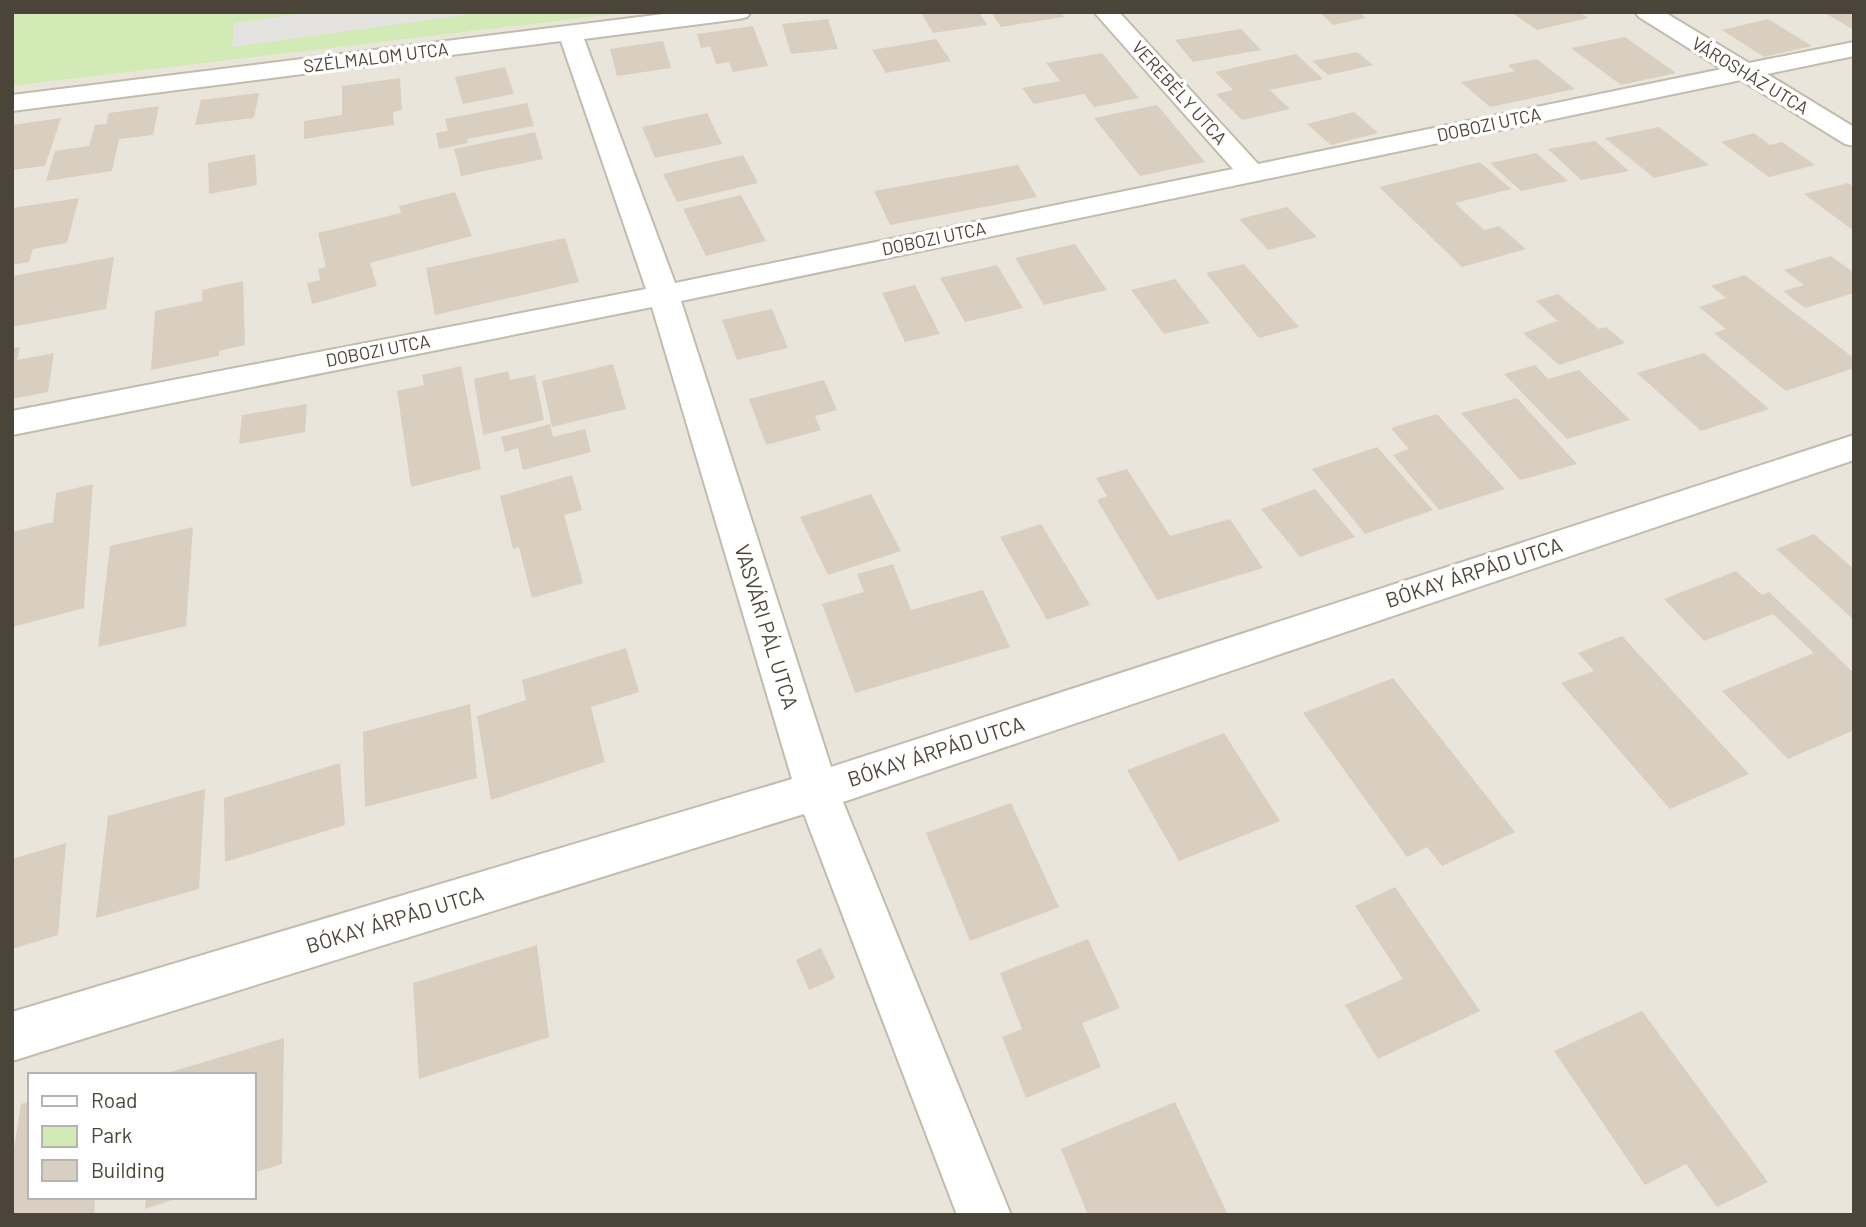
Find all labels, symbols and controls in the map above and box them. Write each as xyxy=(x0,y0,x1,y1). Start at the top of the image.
street label: VÁROSHÁZ UTCA xyxy=(1688,32,1813,119)
street label: VEREBÉLY UTCA xyxy=(1127,36,1232,149)
street label: SZÉLMALOM UTCA xyxy=(302,37,450,77)
street label: DOBOZI UTCA xyxy=(1435,102,1543,146)
street label: DOBOZI UTCA xyxy=(880,216,988,260)
street label: DOBOZI UTCA xyxy=(324,329,432,371)
street label: BÓKAY ÁRPÁD UTCA xyxy=(1382,531,1565,612)
street label: VASVÁRI PÁL UTCA xyxy=(730,541,804,712)
street label: BÓKAY ÁRPÁD UTCA xyxy=(844,710,1027,791)
street label: BÓKAY ÁRPÁD UTCA xyxy=(303,880,487,957)
legend xyxy=(28,1073,256,1199)
text: Road xyxy=(91,1087,137,1112)
text: Park xyxy=(91,1122,132,1147)
text: Building xyxy=(91,1157,165,1182)

